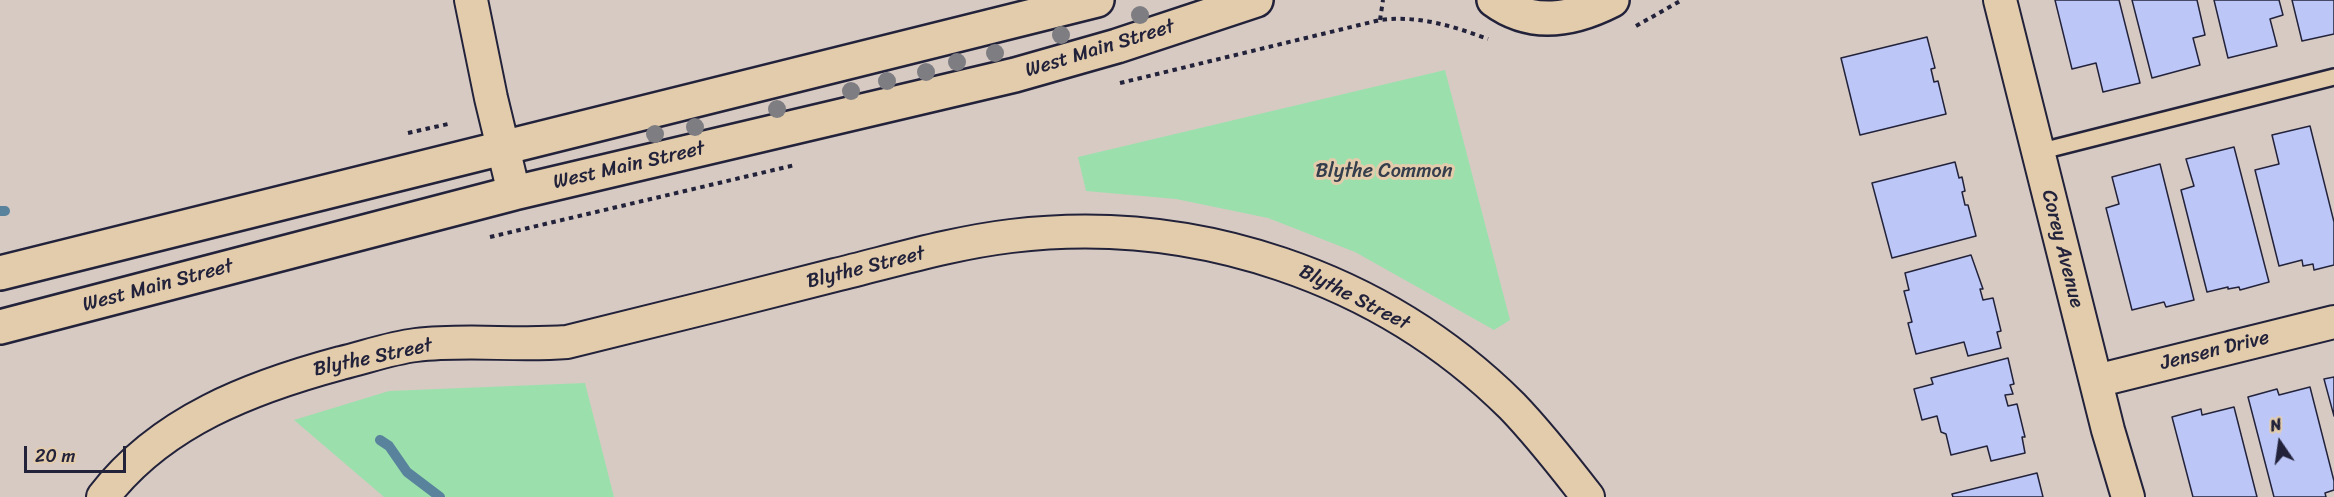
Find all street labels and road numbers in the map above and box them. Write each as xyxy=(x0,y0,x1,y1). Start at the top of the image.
street label: West Main Street xyxy=(1022,15,1178,83)
street label: West Main Street xyxy=(551,137,707,195)
street label: Corey Avenue xyxy=(2036,188,2088,310)
street label: Blythe Street xyxy=(804,242,928,294)
street label: West Main Street xyxy=(80,254,236,318)
street label: Blythe Street xyxy=(1295,260,1413,336)
street label: Jensen Drive xyxy=(2158,326,2272,376)
street label: Blythe Street xyxy=(311,334,435,382)

